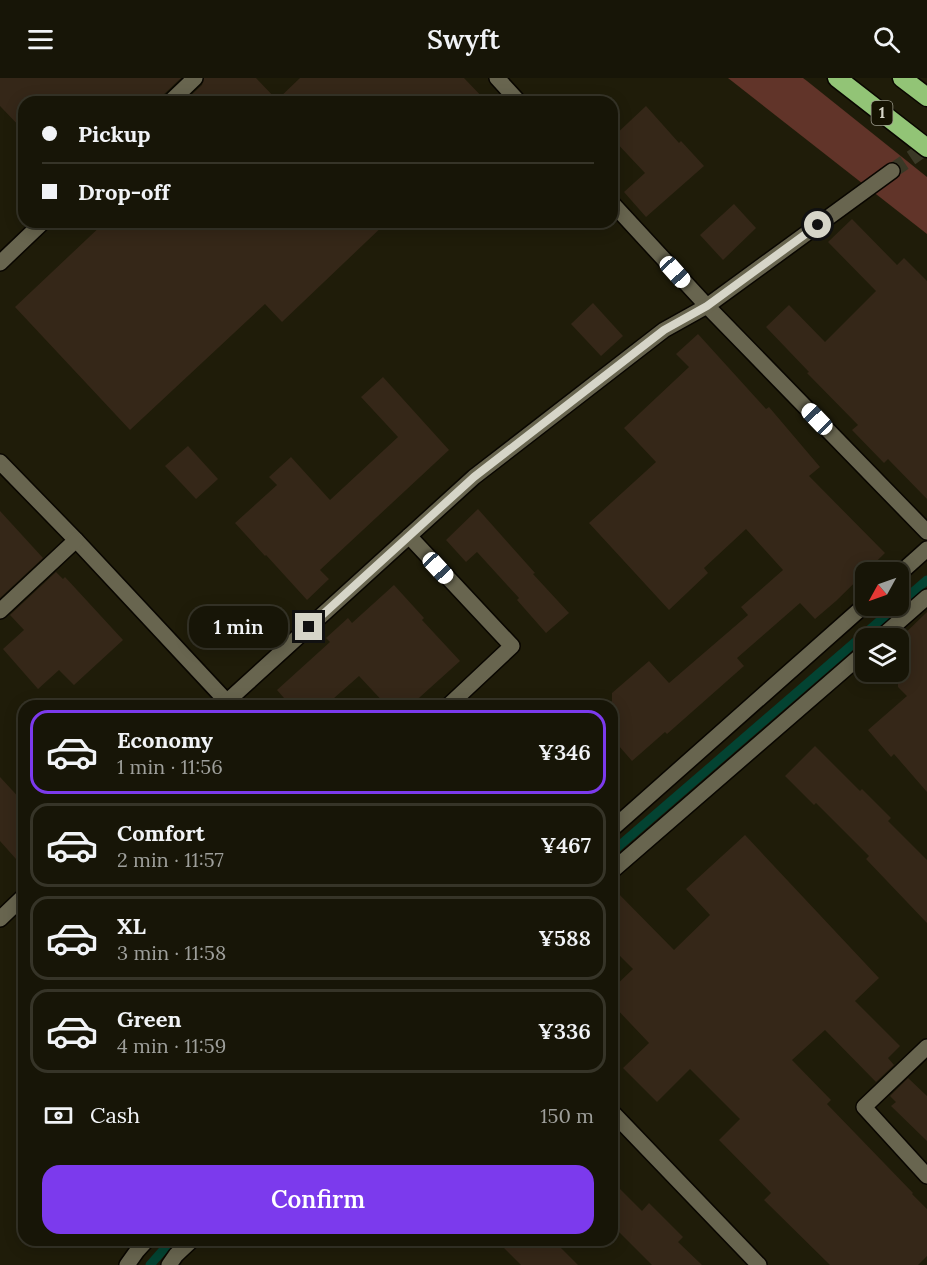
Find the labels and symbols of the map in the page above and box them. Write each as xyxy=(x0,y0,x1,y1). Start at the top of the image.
road number: 1 xyxy=(872,101,892,125)
route start xyxy=(804,211,831,238)
car xyxy=(656,253,694,291)
car xyxy=(798,400,836,438)
car xyxy=(419,549,457,587)
north arrow xyxy=(855,562,909,616)
callout: 1 min xyxy=(189,606,288,648)
route end xyxy=(295,613,322,640)

